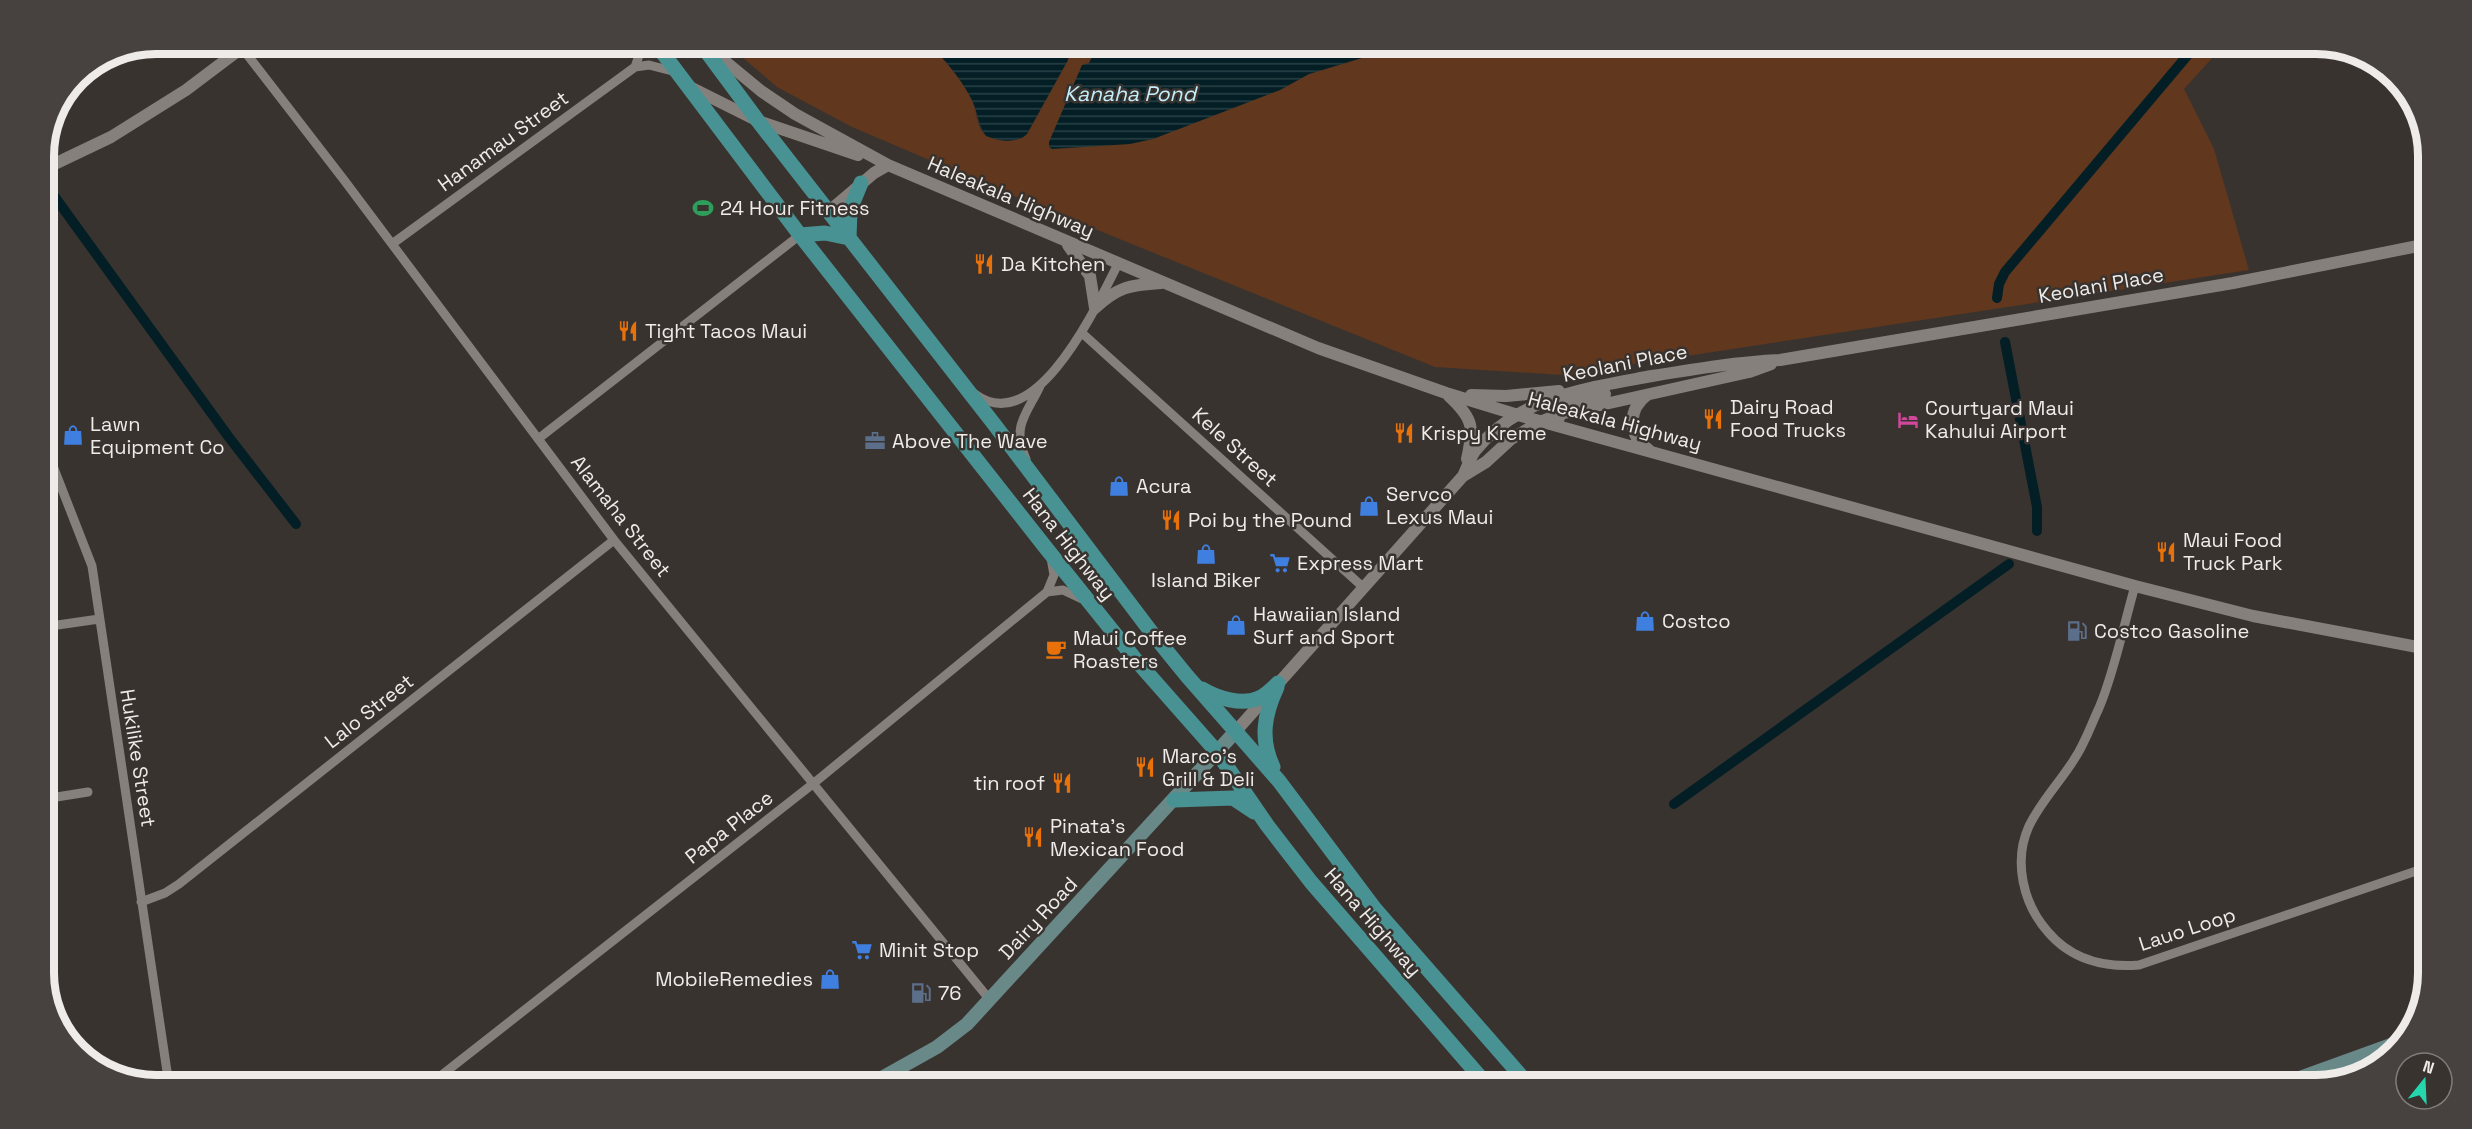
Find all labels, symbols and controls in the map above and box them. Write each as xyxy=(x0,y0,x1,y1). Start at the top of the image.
water label: Kanaha Pond xyxy=(1064,80,1198,107)
street label: Hanamau Street xyxy=(433,85,573,197)
street label: Haleakala Highway xyxy=(924,150,1098,244)
place label: 24 Hour Fitness xyxy=(720,195,870,221)
sports icon: 24 Hour Fitness xyxy=(691,196,715,220)
place label: Da Kitchen xyxy=(1001,251,1105,277)
restaurant icon: Da Kitchen xyxy=(972,252,996,276)
street label: Keolani Place xyxy=(2036,261,2166,309)
place label: Tight Tacos Maui xyxy=(645,318,807,344)
restaurant icon: Tight Tacos Maui xyxy=(616,319,640,343)
street label: Keolani Place xyxy=(1560,338,1690,388)
street label: Haleakala Highway xyxy=(1525,385,1705,457)
place label: Dairy Road Food Trucks xyxy=(1730,394,1846,443)
place label: Courtyard Maui Kahului Airport xyxy=(1925,395,2074,444)
street label: Kele Street xyxy=(1187,402,1283,492)
restaurant icon: Dairy Road Food Trucks xyxy=(1701,407,1725,431)
hotel icon: Courtyard Maui Kahului Airport xyxy=(1896,408,1920,432)
place label: Lawn Equipment Co xyxy=(90,411,225,460)
place label: Krispy Kreme xyxy=(1421,420,1547,446)
restaurant icon: Krispy Kreme xyxy=(1392,421,1416,445)
shop icon: Lawn Equipment Co xyxy=(61,423,85,447)
place label: Above The Wave xyxy=(892,428,1048,454)
office icon: Above The Wave xyxy=(863,429,887,453)
street label: Alamaha Street xyxy=(565,450,677,582)
place label: Acura xyxy=(1136,473,1192,499)
shop icon: Acura xyxy=(1107,474,1131,498)
place label: Servco Lexus Maui xyxy=(1386,481,1494,530)
street label: Hana Highway xyxy=(1017,482,1121,606)
shop icon: Servco Lexus Maui xyxy=(1357,494,1381,518)
place label: Poi by the Pound xyxy=(1188,507,1352,533)
restaurant icon: Poi by the Pound xyxy=(1159,508,1183,532)
place label: Maui Food Truck Park xyxy=(2183,527,2283,576)
restaurant icon: Maui Food Truck Park xyxy=(2154,540,2178,564)
shop icon: Island Biker xyxy=(1194,542,1218,566)
place label: Express Mart xyxy=(1297,550,1424,576)
supermarket icon: Express Mart xyxy=(1268,551,1292,575)
place label: Island Biker xyxy=(1151,567,1261,593)
place label: Hawaiian Island Surf and Sport xyxy=(1253,601,1400,650)
place label: Costco xyxy=(1662,608,1731,634)
shop icon: Costco xyxy=(1633,609,1657,633)
shop icon: Hawaiian Island Surf and Sport xyxy=(1224,613,1248,637)
place label: Costco Gasoline xyxy=(2094,618,2249,644)
fuel station icon: Costco Gasoline xyxy=(2065,619,2089,643)
place label: Maui Coffee Roasters xyxy=(1073,625,1187,674)
cafe icon: Maui Coffee Roasters xyxy=(1044,637,1068,661)
street label: Lalo Street xyxy=(319,668,419,754)
street label: Hukilike Street xyxy=(114,687,162,829)
place label: Marco's Grill & Deli xyxy=(1162,743,1255,792)
restaurant icon: Marco's Grill & Deli xyxy=(1133,755,1157,779)
place label: tin roof xyxy=(973,770,1045,796)
restaurant icon: tin roof xyxy=(1050,771,1074,795)
street label: Papa Place xyxy=(680,785,778,869)
place label: Pinata’s Mexican Food xyxy=(1050,813,1184,862)
restaurant icon: Pinata’s Mexican Food xyxy=(1021,825,1045,849)
street label: Hana Highway xyxy=(1319,862,1427,982)
street label: Dairy Road xyxy=(993,871,1083,965)
street label: Lauo Loop xyxy=(2135,901,2239,957)
place label: Minit Stop xyxy=(879,937,979,963)
supermarket icon: Minit Stop xyxy=(850,938,874,962)
place label: MobileRemedies xyxy=(655,966,813,992)
shop icon: MobileRemedies xyxy=(818,967,842,991)
place label: 76 xyxy=(938,980,961,1006)
fuel station icon: 76 xyxy=(909,981,933,1005)
north arrow xyxy=(2394,1051,2454,1111)
text: N xyxy=(2420,1056,2437,1079)

